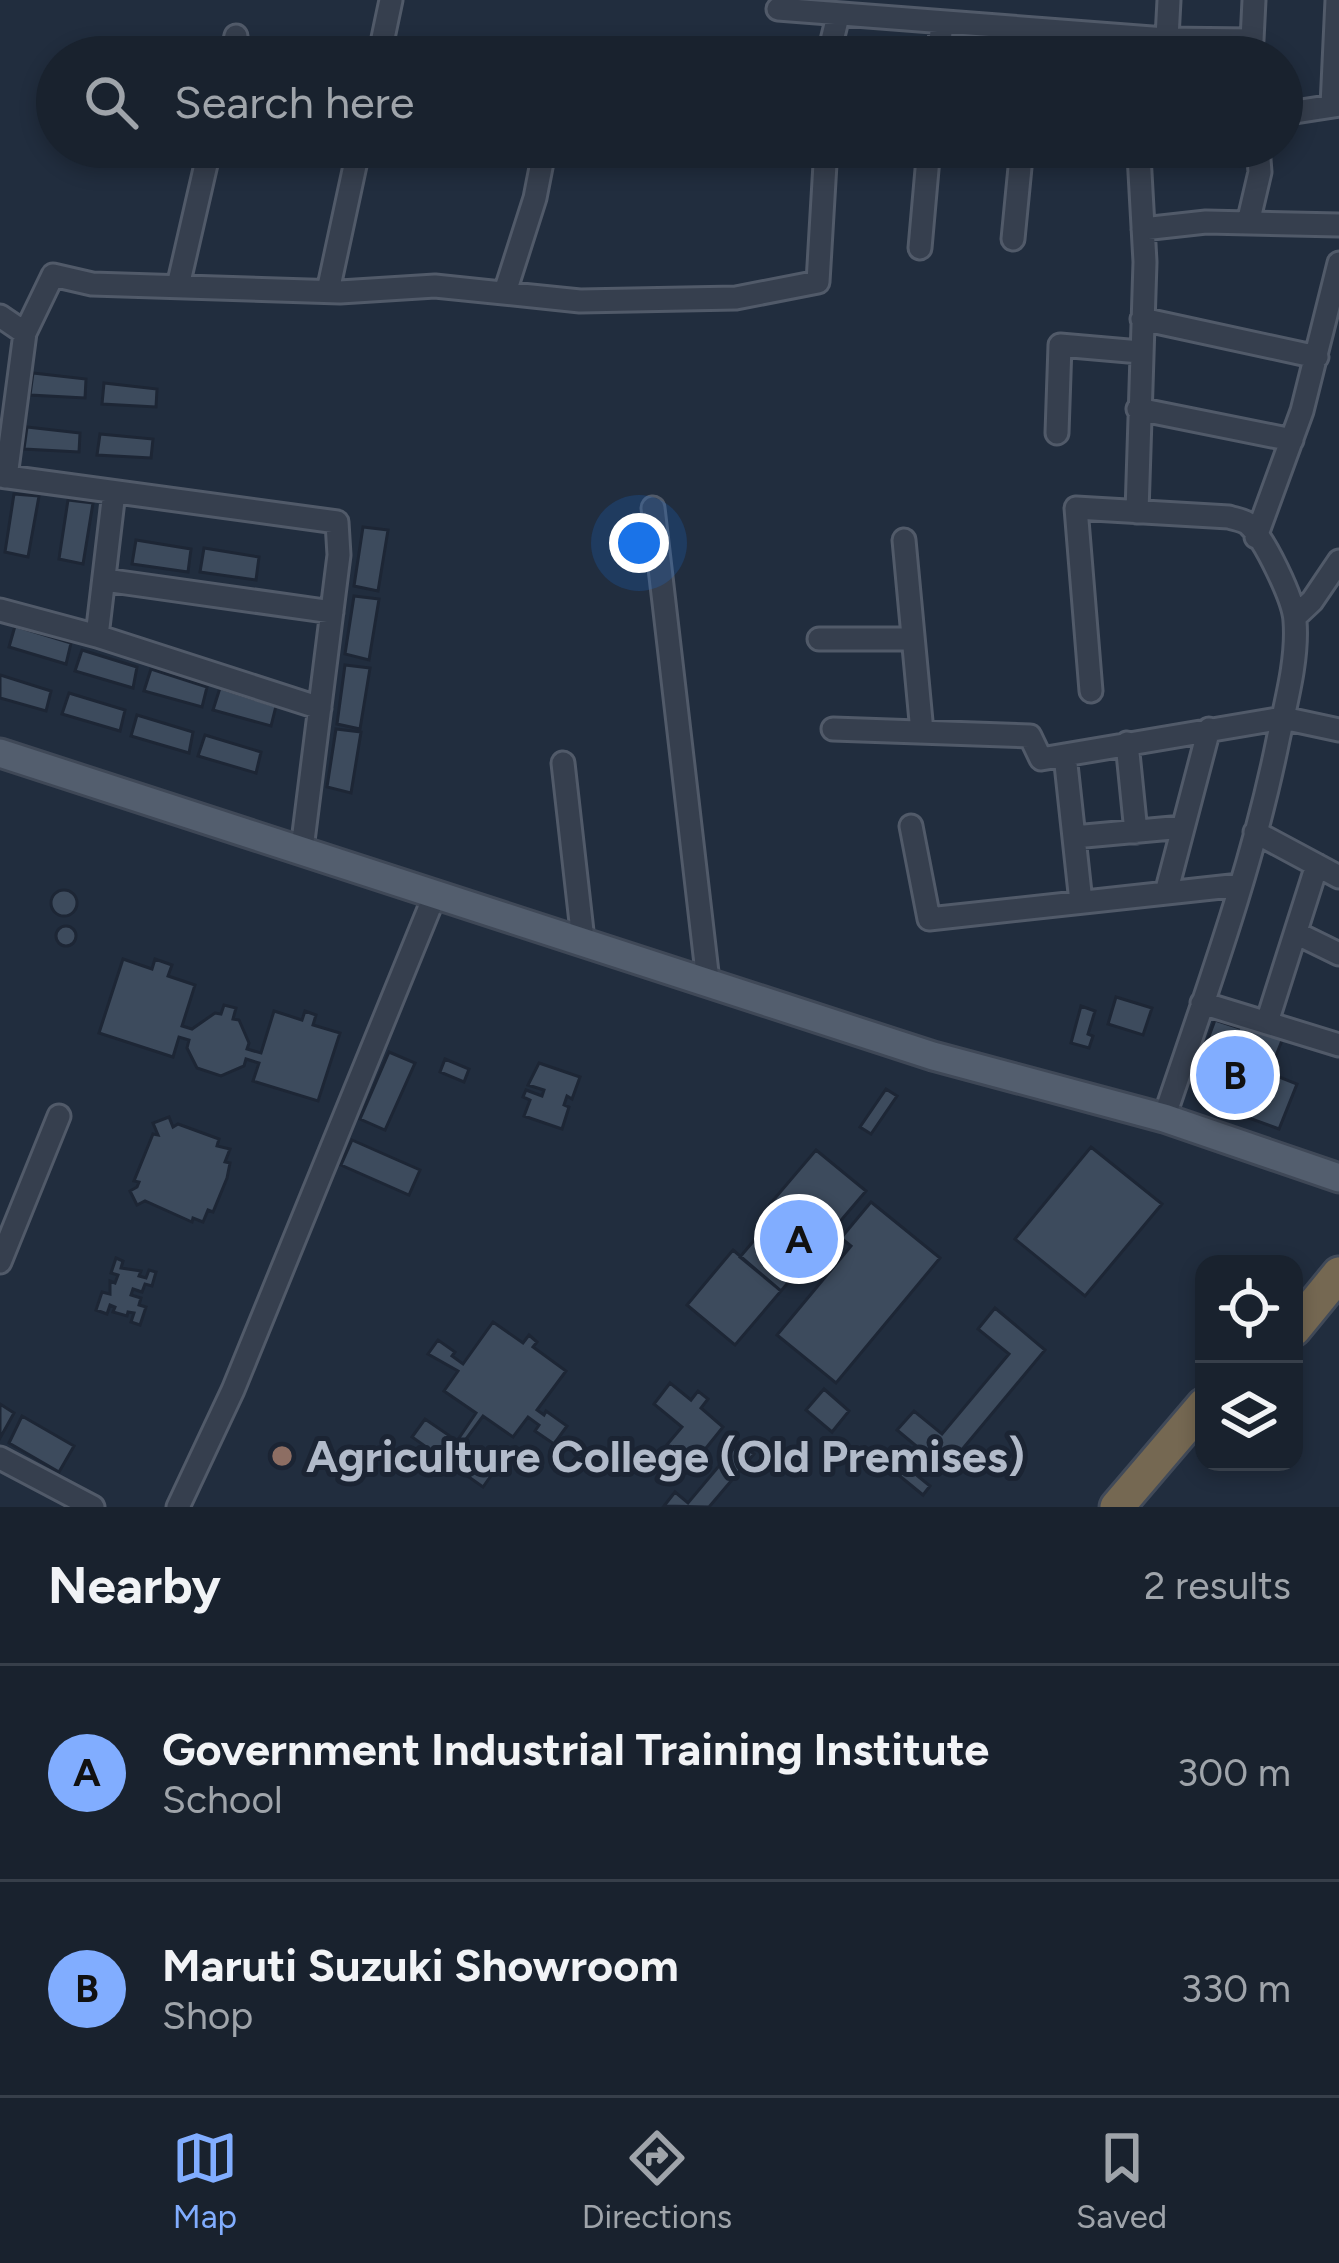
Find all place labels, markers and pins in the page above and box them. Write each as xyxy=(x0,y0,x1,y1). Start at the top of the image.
pin: B xyxy=(1196,1030,1274,1120)
pin: A xyxy=(760,1194,838,1284)
place label: Agriculture College (Old Premises) xyxy=(306,1429,1025,1483)
marker: Agriculture College (Old Premises) xyxy=(269,1443,295,1469)

